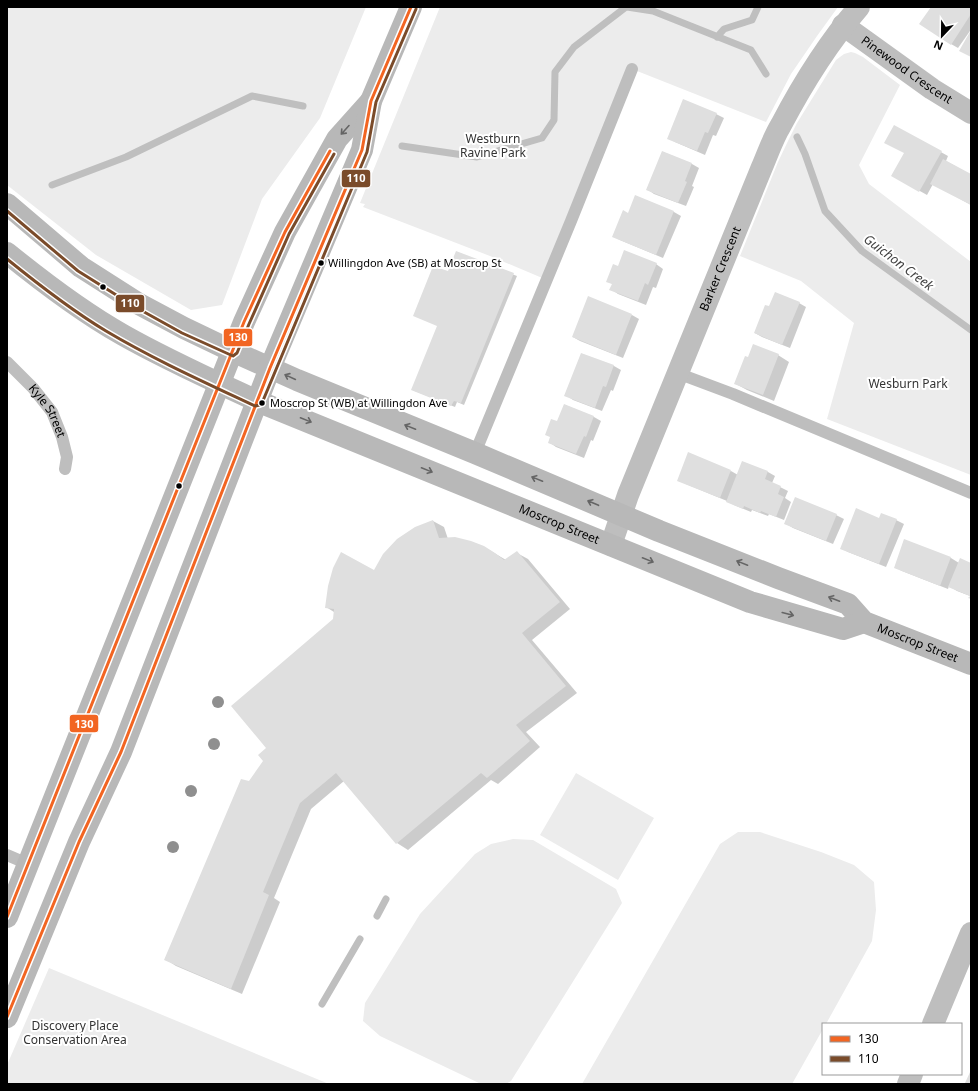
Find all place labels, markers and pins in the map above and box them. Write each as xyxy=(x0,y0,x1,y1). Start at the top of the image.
place label: Willingdon Ave (SB) at Moscrop St xyxy=(328,255,501,270)
marker: Willingdon Ave (SB) at Moscrop St xyxy=(316,258,326,268)
unlabelled marker xyxy=(98,282,108,292)
place label: Moscrop St (WB) at Willingdon Ave xyxy=(270,395,448,410)
marker: Moscrop St (WB) at Willingdon Ave xyxy=(257,398,267,408)
unlabelled marker xyxy=(174,481,184,491)

